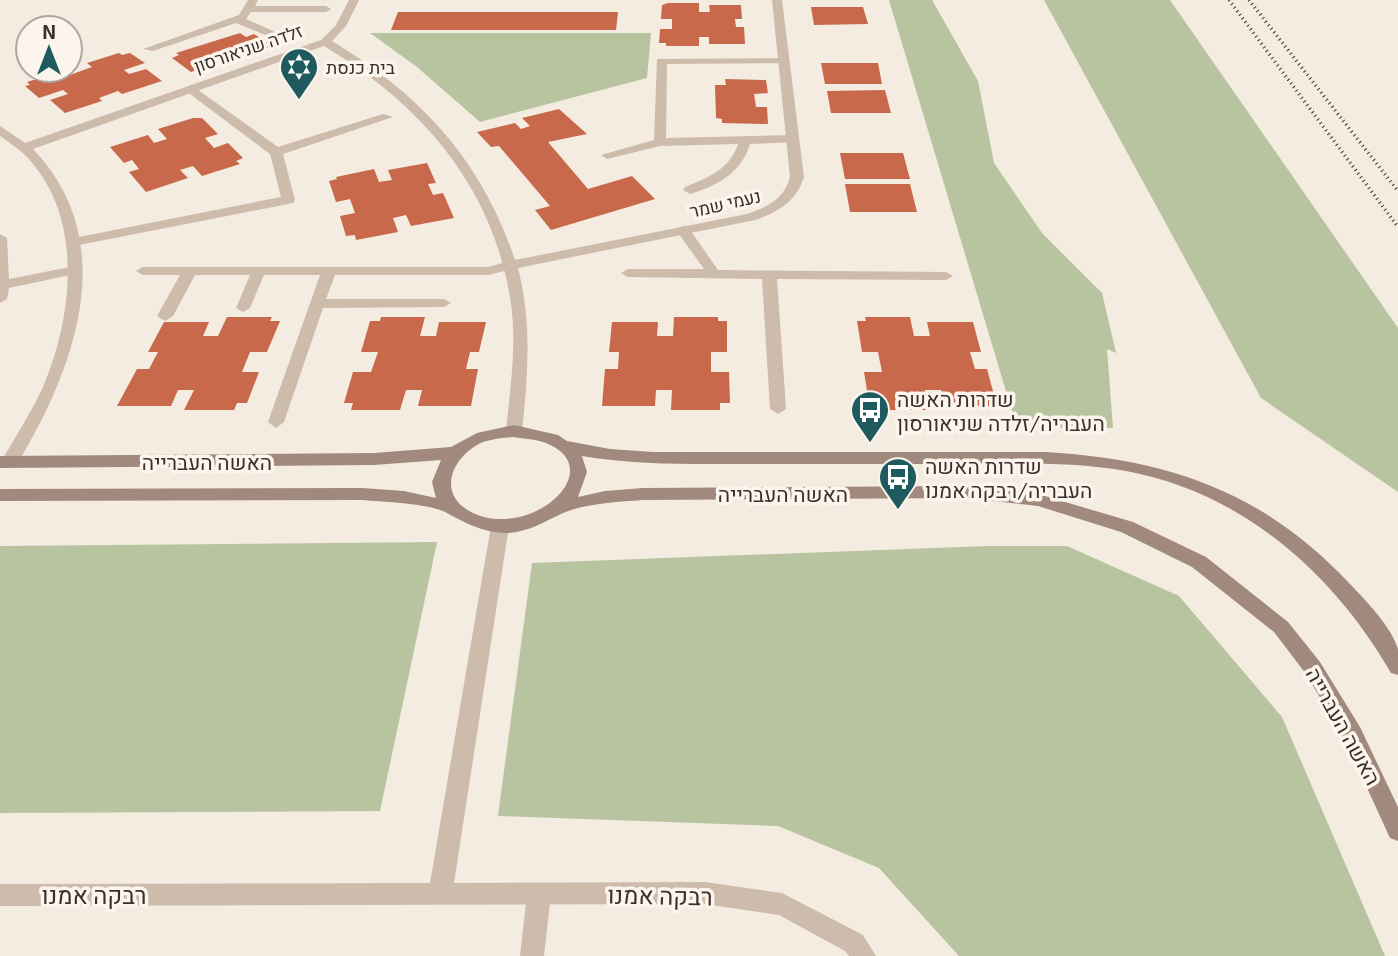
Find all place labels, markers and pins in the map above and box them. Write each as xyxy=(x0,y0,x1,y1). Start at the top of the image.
synagogue icon: בית כנסת xyxy=(278,46,320,101)
place label: בית כנסת xyxy=(326,56,396,78)
place label: שדרות האשה העבריה/זלדה שניאורסון xyxy=(897,386,1105,435)
bus stop icon: שדרות האשה העבריה/זלדה שניאורסון xyxy=(849,389,891,444)
place label: שדרות האשה העבריה/רבקה אמנו xyxy=(925,453,1092,502)
bus stop icon: שדרות האשה העבריה/רבקה אמנו xyxy=(877,456,919,511)

